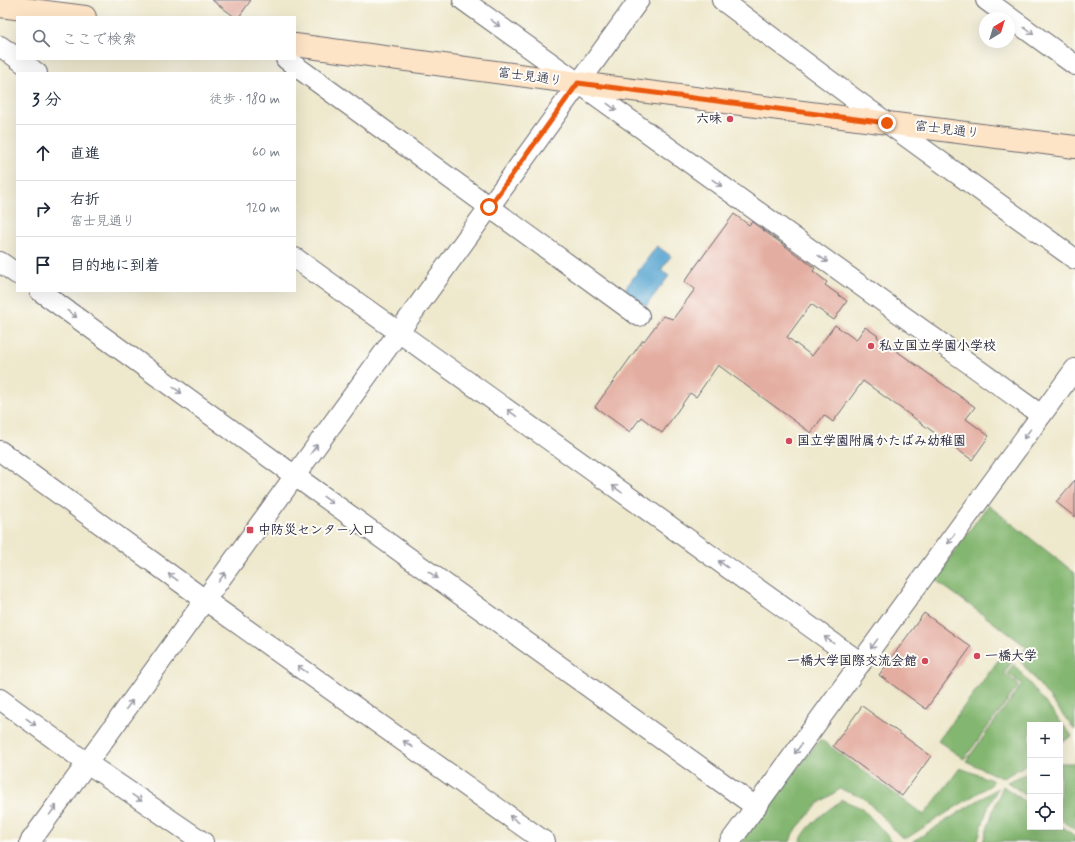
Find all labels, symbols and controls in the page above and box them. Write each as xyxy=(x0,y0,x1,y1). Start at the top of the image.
north arrow xyxy=(979,12,1015,48)
search box xyxy=(16,16,296,60)
one-way arrow xyxy=(489,19,500,27)
icon: search xyxy=(30,27,52,49)
one-way arrow xyxy=(1023,27,1034,35)
text: ここで検索 xyxy=(62,30,137,50)
street label: 富士見通り xyxy=(497,64,563,90)
text: 3 分 xyxy=(32,89,61,111)
text: 徒歩 · 180 m xyxy=(209,91,280,108)
one-way arrow xyxy=(606,103,617,111)
place label: 六味 xyxy=(696,111,722,128)
marker: 六味 xyxy=(725,114,735,124)
route end xyxy=(878,114,896,132)
street label: 富士見通り xyxy=(914,118,980,142)
icon: ahead xyxy=(32,142,54,164)
text: 直進 xyxy=(70,144,100,164)
text: 60 m xyxy=(252,144,280,161)
one-way arrow xyxy=(712,179,723,187)
text: 右折 xyxy=(70,190,100,210)
icon: right xyxy=(32,198,54,220)
route start xyxy=(480,198,498,216)
text: 120 m xyxy=(246,200,280,217)
text: 富士見通り xyxy=(70,213,135,230)
icon: arrive xyxy=(32,254,54,276)
one-way arrow xyxy=(817,255,828,263)
text: 目的地に到着 xyxy=(70,256,160,276)
one-way arrow xyxy=(66,310,77,318)
place label: 私立国立学園小学校 xyxy=(879,338,996,355)
marker: 私立国立学園小学校 xyxy=(866,341,876,351)
one-way arrow xyxy=(171,386,182,395)
one-way arrow xyxy=(506,409,517,417)
one-way arrow xyxy=(1023,428,1031,439)
place label: 国立学園附属かたばみ幼稚園 xyxy=(797,433,966,450)
marker: 国立学園附属かたばみ幼稚園 xyxy=(784,436,794,446)
one-way arrow xyxy=(310,444,318,455)
one-way arrow xyxy=(612,485,623,493)
one-way arrow xyxy=(322,496,333,504)
place label: 中防災センター入口 xyxy=(258,522,375,539)
marker: 中防災センター入口 xyxy=(245,525,255,535)
one-way arrow xyxy=(947,533,955,544)
one-way arrow xyxy=(718,560,729,568)
one-way arrow xyxy=(428,571,439,579)
one-way arrow xyxy=(218,572,226,583)
one-way arrow xyxy=(168,573,179,581)
one-way arrow xyxy=(823,636,834,644)
one-way arrow xyxy=(870,638,878,649)
place label: 一橋大学 xyxy=(985,648,1037,665)
marker: 一橋大学 xyxy=(972,651,982,661)
place label: 一橋大学国際交流会館 xyxy=(787,653,917,670)
marker: 一橋大学国際交流会館 xyxy=(920,656,930,666)
one-way arrow xyxy=(297,664,308,673)
one-way arrow xyxy=(125,700,133,711)
one-way arrow xyxy=(26,718,37,726)
map controls xyxy=(1027,722,1063,830)
button: + xyxy=(1027,722,1063,758)
one-way arrow xyxy=(403,740,414,748)
one-way arrow xyxy=(794,744,802,755)
button: − xyxy=(1027,758,1063,794)
one-way arrow xyxy=(131,794,143,802)
button: locate xyxy=(1027,794,1063,830)
one-way arrow xyxy=(48,805,57,816)
one-way arrow xyxy=(508,815,519,823)

